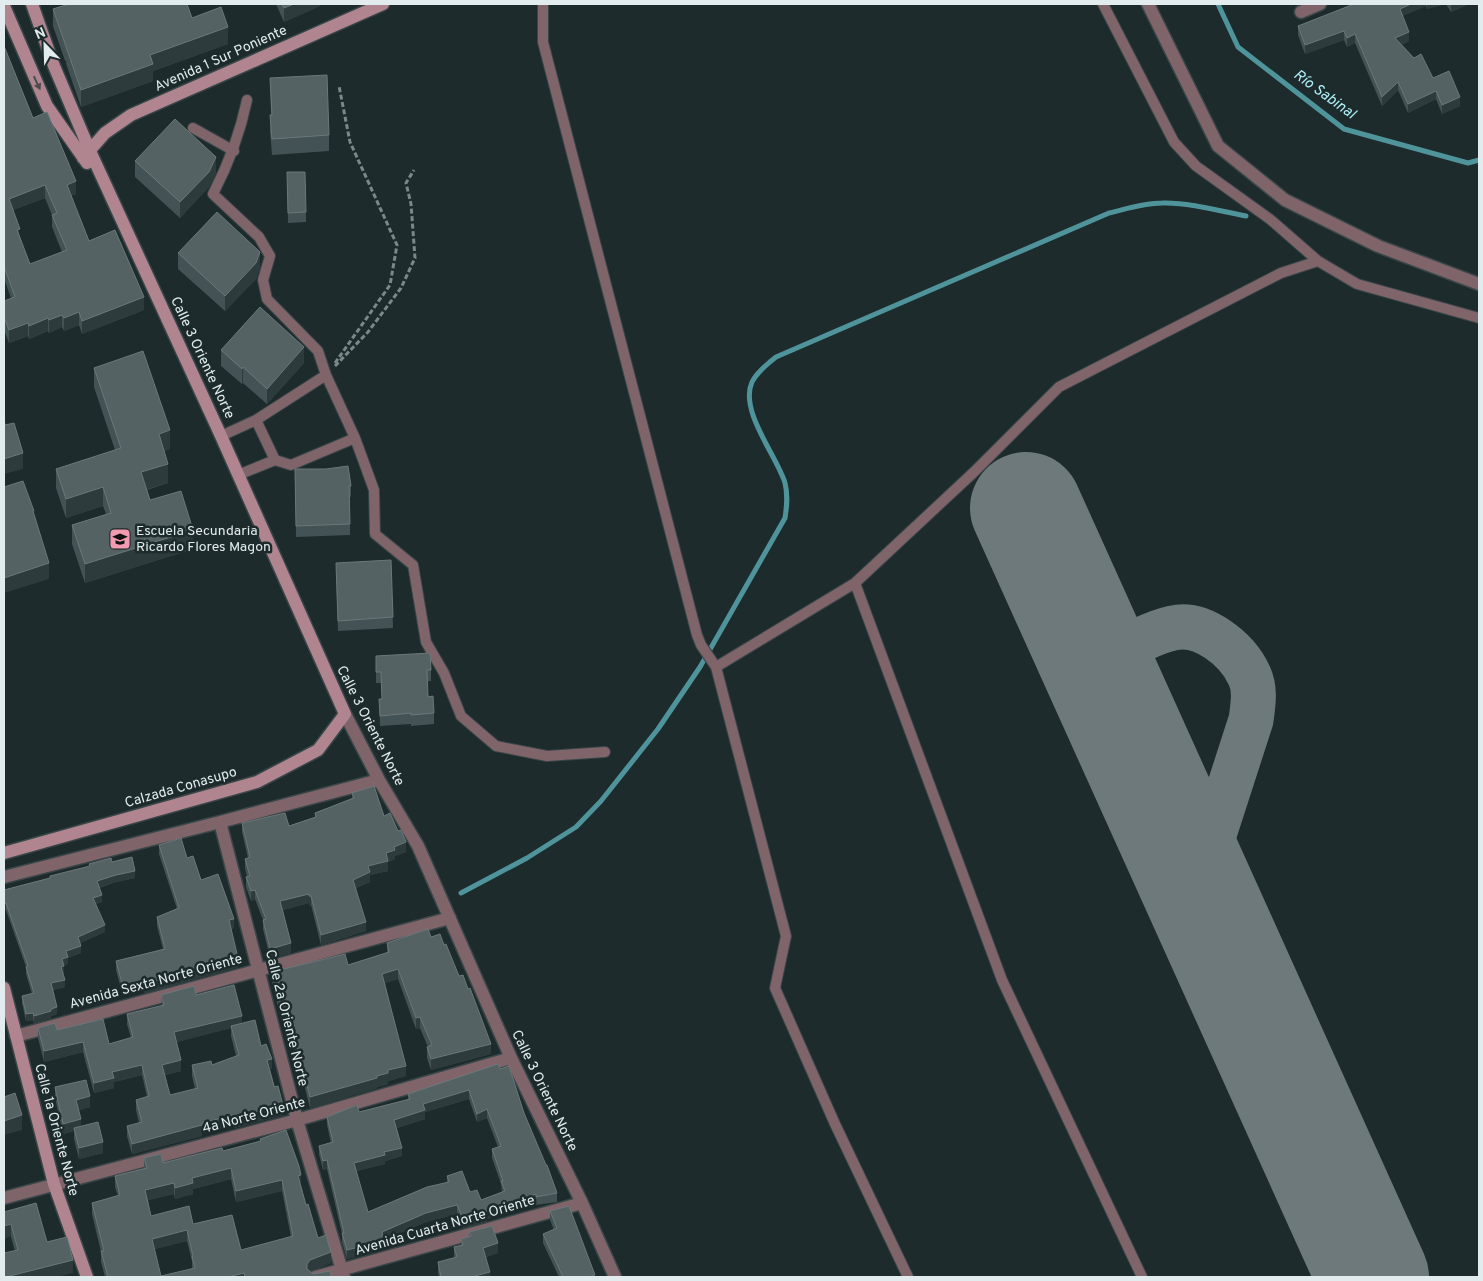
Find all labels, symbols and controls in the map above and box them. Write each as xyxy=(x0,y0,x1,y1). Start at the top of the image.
north arrow xyxy=(20,20,70,70)
street label: Avenida 1 Sur Poniente xyxy=(152,22,290,96)
text: N xyxy=(33,25,48,44)
water label: Río Sabinal xyxy=(1289,66,1360,125)
one-way arrow xyxy=(33,76,41,90)
street label: Calle 3 Oriente Norte xyxy=(166,294,238,422)
place label: Escuela Secundaria Ricardo Flores Magon xyxy=(136,523,271,556)
school or university icon: Escuela Secundaria Ricardo Flores Magon xyxy=(108,527,132,551)
street label: Calle 3 Oriente Norte xyxy=(332,663,408,789)
street label: Calzada Conasupo xyxy=(123,764,239,812)
street label: Calle 2a Oriente Norte xyxy=(261,948,311,1088)
street label: Avenida Sexta Norte Oriente xyxy=(68,951,244,1013)
street label: Calle 3 Oriente Norte xyxy=(507,1028,581,1154)
street label: Calle 1a Oriente Norte xyxy=(30,1062,82,1198)
street label: 4a Norte Oriente xyxy=(201,1094,307,1138)
street label: Avenida Cuarta Norte Oriente xyxy=(353,1192,537,1260)

